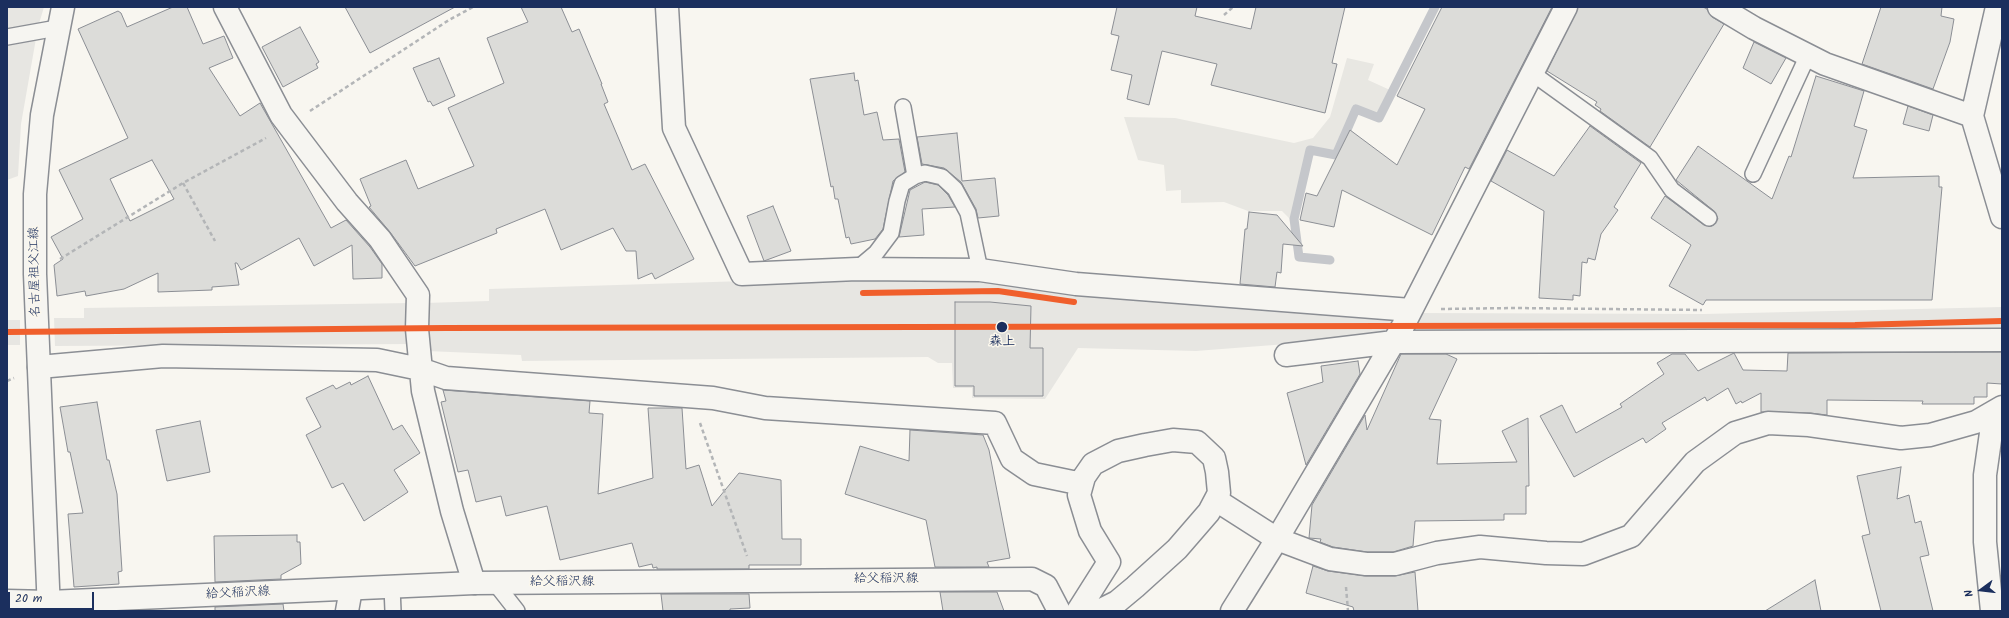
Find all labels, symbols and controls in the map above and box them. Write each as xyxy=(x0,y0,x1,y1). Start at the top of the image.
street label: 名古屋祖父江線 xyxy=(27,226,45,318)
marker: 森上 xyxy=(995,320,1009,334)
place label: 森上 xyxy=(989,335,1015,351)
north arrow xyxy=(1961,570,2001,610)
street label: 給父稲沢線 xyxy=(854,572,918,588)
street label: 給父稲沢線 xyxy=(530,575,594,591)
scale bar xyxy=(10,584,96,610)
street label: 給父稲沢線 xyxy=(205,585,271,603)
text: N xyxy=(1960,587,1979,599)
text: 20 m xyxy=(15,589,42,608)

